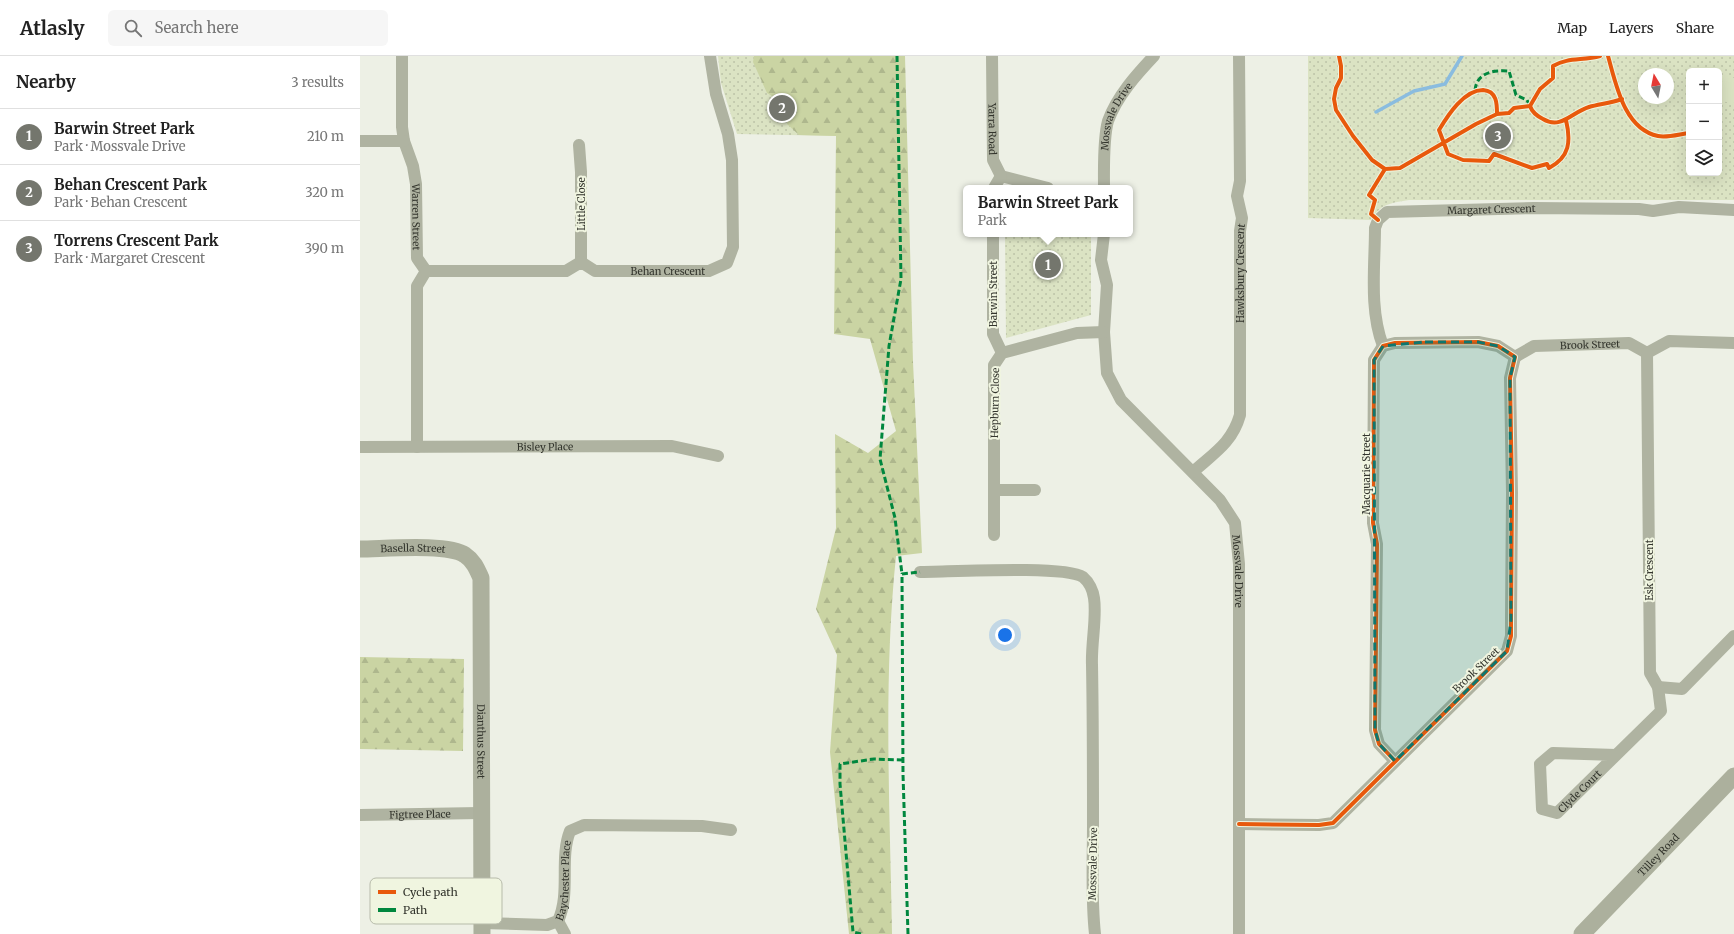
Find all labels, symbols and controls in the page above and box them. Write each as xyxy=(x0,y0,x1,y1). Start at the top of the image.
search box xyxy=(108,10,388,46)
text: Atlasly xyxy=(20,16,84,40)
icon: search xyxy=(122,17,144,39)
text: Search here xyxy=(154,18,239,37)
text: Map xyxy=(1557,19,1587,37)
text: Layers xyxy=(1609,19,1654,37)
text: Share xyxy=(1676,19,1714,37)
north arrow xyxy=(1638,68,1674,104)
map controls xyxy=(1686,68,1722,176)
button: + xyxy=(1686,68,1722,104)
text: Nearby xyxy=(16,71,76,93)
text: 3 results xyxy=(291,74,344,91)
street label: Mossvale Drive xyxy=(1098,80,1135,151)
pin: 2 xyxy=(769,93,795,123)
street label: Yarra Road xyxy=(986,102,999,155)
button: − xyxy=(1686,104,1722,140)
text: Barwin Street Park xyxy=(54,119,195,138)
pin: 3 xyxy=(1485,121,1511,151)
text: 1 xyxy=(26,128,32,145)
text: 210 m xyxy=(307,128,344,145)
text: Park · Mossvale Drive xyxy=(54,138,186,155)
button: layers xyxy=(1686,140,1722,176)
text: Behan Crescent Park xyxy=(54,175,207,194)
street label: Little Close xyxy=(575,177,588,231)
street label: Warren Street xyxy=(409,183,423,251)
text: 2 xyxy=(25,184,33,201)
text: 320 m xyxy=(305,184,344,201)
popup xyxy=(963,185,1133,237)
text: Barwin Street Park xyxy=(978,193,1118,212)
text: Park · Behan Crescent xyxy=(54,194,187,211)
street label: Margaret Crescent xyxy=(1447,201,1536,217)
text: Park xyxy=(978,212,1007,229)
street label: Hawksbury Crescent xyxy=(1233,223,1248,323)
text: Torrens Crescent Park xyxy=(54,231,219,250)
text: 3 xyxy=(25,240,33,257)
text: 390 m xyxy=(305,240,344,257)
text: Park · Margaret Crescent xyxy=(54,250,205,267)
pin: 1 xyxy=(1035,250,1061,280)
street label: Barwin Street xyxy=(987,261,1000,327)
street label: Behan Crescent xyxy=(631,265,705,278)
street label: Brook Street xyxy=(1560,337,1620,352)
street label: Hepburn Close xyxy=(988,368,1002,438)
street label: Macquarie Street xyxy=(1360,433,1373,515)
street label: Bisley Place xyxy=(517,440,573,453)
street label: Mossvale Drive xyxy=(1230,534,1246,608)
street label: Esk Crescent xyxy=(1643,539,1656,601)
street label: Basella Street xyxy=(380,541,446,556)
your location xyxy=(995,625,1015,645)
street label: Brook Street xyxy=(1450,644,1502,696)
street label: Dianthus Street xyxy=(475,704,488,779)
street label: Clyde Court xyxy=(1555,767,1604,815)
street label: Figtree Place xyxy=(389,807,451,821)
street label: Mossvale Drive xyxy=(1086,827,1100,901)
street label: Tilley Road xyxy=(1635,831,1682,879)
street label: Baychester Place xyxy=(552,839,573,922)
legend xyxy=(370,878,502,924)
text: Cycle path xyxy=(403,885,458,899)
text: Path xyxy=(403,903,428,917)

